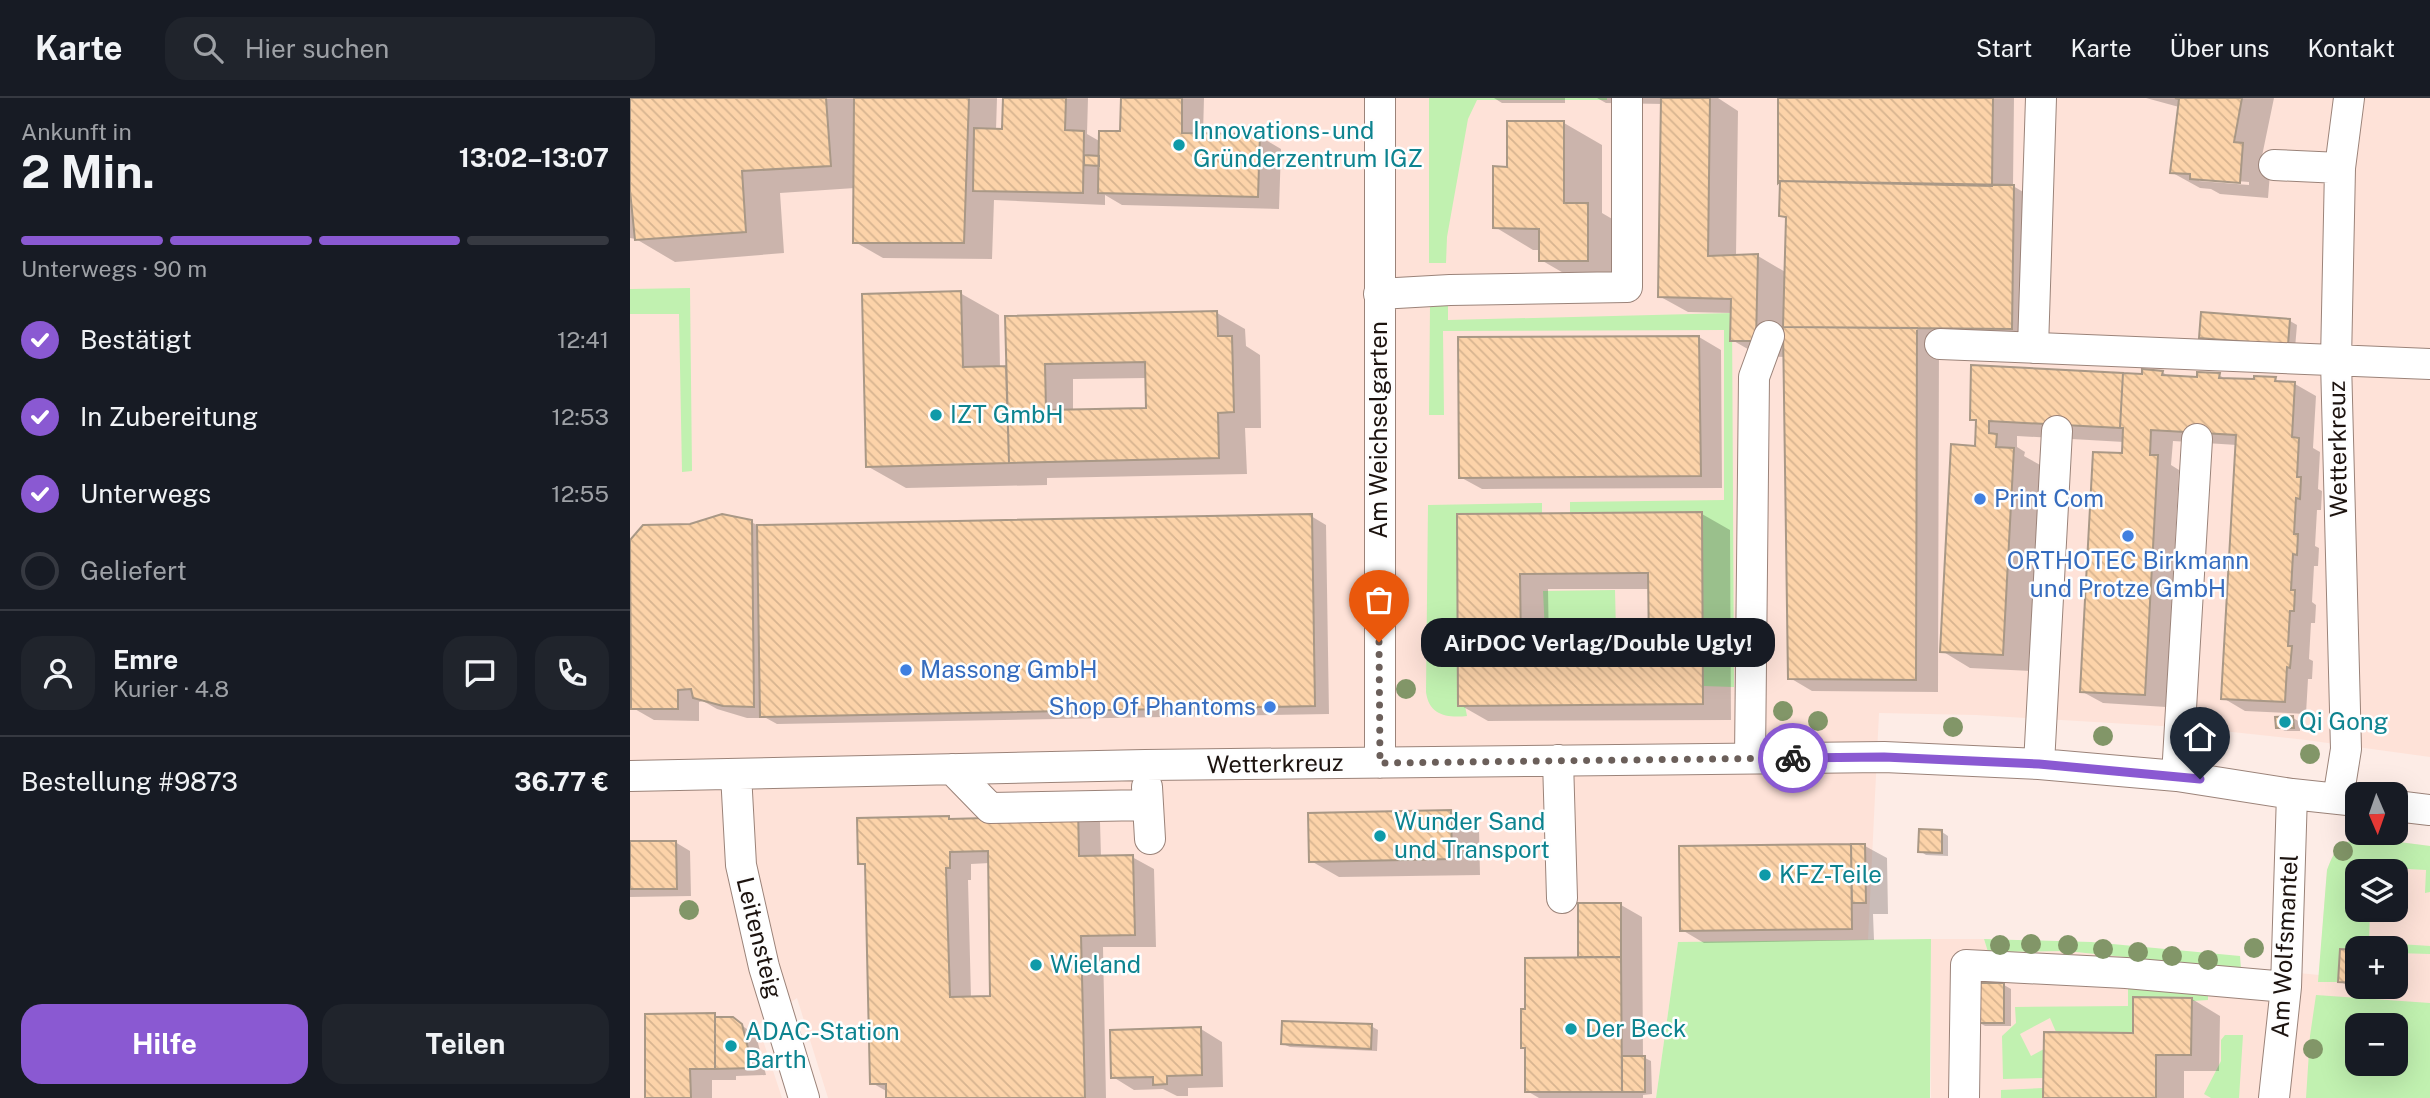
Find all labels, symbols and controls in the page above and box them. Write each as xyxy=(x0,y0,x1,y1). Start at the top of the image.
search box xyxy=(165,17,655,80)
text: Karte xyxy=(35,29,123,67)
icon: search xyxy=(189,29,227,67)
text: Hier suchen xyxy=(245,33,389,64)
text: Start xyxy=(1976,34,2032,62)
text: Karte xyxy=(2070,34,2132,62)
text: Über uns xyxy=(2170,34,2269,62)
text: Kontakt xyxy=(2307,34,2395,62)
place label: Innovations- und Gründerzentrum IGZ xyxy=(1193,116,1423,172)
text: Ankunft in xyxy=(21,118,132,145)
marker: Innovations- und Gründerzentrum IGZ xyxy=(1171,137,1187,153)
text: 13:02–13:07 xyxy=(459,142,609,173)
text: 2 Min. xyxy=(21,144,155,198)
text: Unterwegs · 90 m xyxy=(21,255,207,282)
icon: check xyxy=(21,321,59,359)
street label: Am Weichselgarten xyxy=(1364,321,1392,539)
text: Bestätigt xyxy=(80,324,192,355)
text: 12:41 xyxy=(557,326,609,353)
street label: Wetterkreuz xyxy=(2322,380,2352,518)
icon: check xyxy=(21,398,59,436)
place label: IZT GmbH xyxy=(950,400,1064,428)
text: In Zubereitung xyxy=(80,401,258,432)
text: 12:53 xyxy=(552,403,609,430)
marker: IZT GmbH xyxy=(928,407,944,423)
icon: check xyxy=(21,475,59,513)
text: Unterwegs xyxy=(80,478,211,509)
text: 12:55 xyxy=(551,480,609,507)
place label: Print Com xyxy=(1994,484,2104,512)
marker: Print Com xyxy=(1972,491,1988,507)
marker: ORTHOTEC Birkmann und Protze GmbH xyxy=(2120,528,2136,544)
place label: ORTHOTEC Birkmann und Protze GmbH xyxy=(2007,546,2249,602)
text: Geliefert xyxy=(80,555,187,586)
pin xyxy=(1349,570,1409,642)
icon: bag xyxy=(1360,581,1398,619)
callout: AirDOC Verlag/Double Ugly! xyxy=(1421,618,1774,666)
text: AirDOC Verlag/Double Ugly! xyxy=(1444,629,1752,656)
button: person xyxy=(21,636,95,710)
button: chat xyxy=(443,636,517,710)
button: phone xyxy=(535,636,609,710)
text: Emre xyxy=(113,644,178,675)
place label: Massong GmbH xyxy=(920,655,1098,683)
marker: Massong GmbH xyxy=(898,662,914,678)
text: Kurier · 4.8 xyxy=(113,675,229,702)
place label: Shop Of Phantoms xyxy=(1049,692,1256,720)
marker: Shop Of Phantoms xyxy=(1262,699,1278,715)
pin xyxy=(2170,707,2230,779)
place label: Qi Gong xyxy=(2299,707,2389,735)
marker: Qi Gong xyxy=(2277,714,2293,730)
icon: home xyxy=(2181,718,2219,756)
courier xyxy=(1758,723,1828,793)
icon: bike xyxy=(1774,739,1812,777)
street label: Wetterkreuz xyxy=(1206,748,1344,778)
text: Bestellung #9873 xyxy=(21,766,238,797)
text: 36.77 € xyxy=(514,766,609,797)
north arrow xyxy=(2345,782,2408,845)
map controls xyxy=(2345,782,2408,1076)
place label: Wunder Sand und Transport xyxy=(1394,807,1550,863)
marker: Wunder Sand und Transport xyxy=(1372,828,1388,844)
street label: Am Wolfsmantel xyxy=(2265,853,2303,1038)
button: layers xyxy=(2345,859,2408,922)
place label: KFZ-Teile xyxy=(1779,860,1882,888)
marker: KFZ-Teile xyxy=(1757,867,1773,883)
street label: Leitensteig xyxy=(731,874,789,1002)
button: + xyxy=(2345,936,2408,999)
place label: Wieland xyxy=(1050,950,1141,978)
marker: Wieland xyxy=(1028,957,1044,973)
button: Hilfe xyxy=(21,1004,308,1084)
button: Teilen xyxy=(322,1004,609,1084)
button: − xyxy=(2345,1013,2408,1076)
place label: Der Beck xyxy=(1585,1014,1687,1042)
place label: ADAC-Station Barth xyxy=(745,1017,900,1073)
marker: Der Beck xyxy=(1563,1021,1579,1037)
marker: ADAC-Station Barth xyxy=(723,1038,739,1054)

